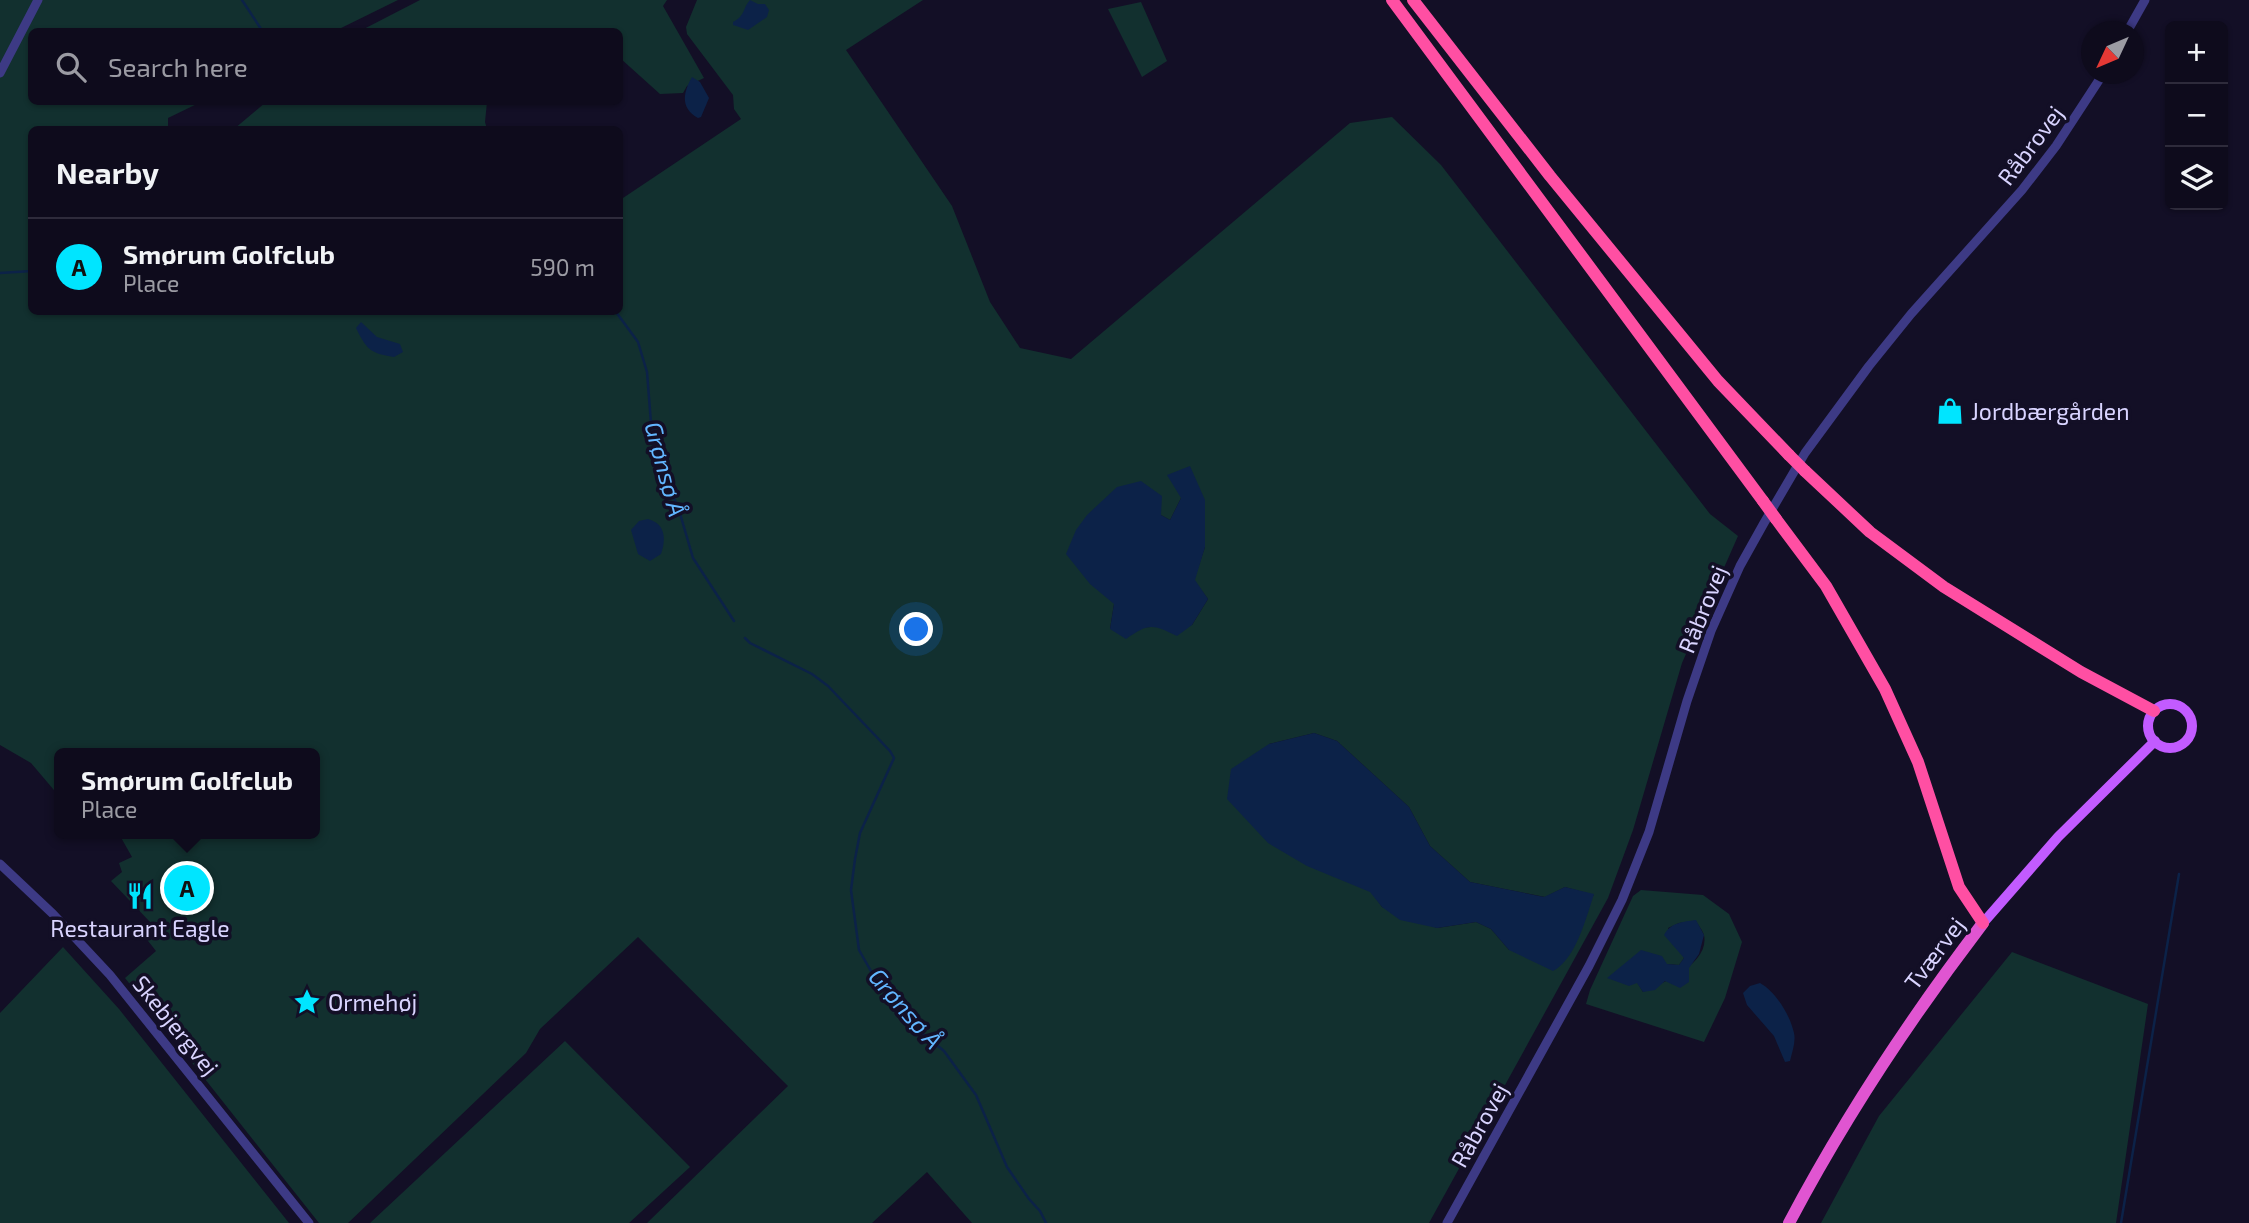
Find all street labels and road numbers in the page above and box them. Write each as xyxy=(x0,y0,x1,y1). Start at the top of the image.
street label: Råbrovej xyxy=(1991,100,2069,190)
street label: Råbrovej xyxy=(1672,561,1732,657)
street label: Tværvej xyxy=(1898,911,1970,995)
street label: Skebjergvej xyxy=(127,970,225,1080)
street label: Råbrovej xyxy=(1444,1078,1514,1172)

